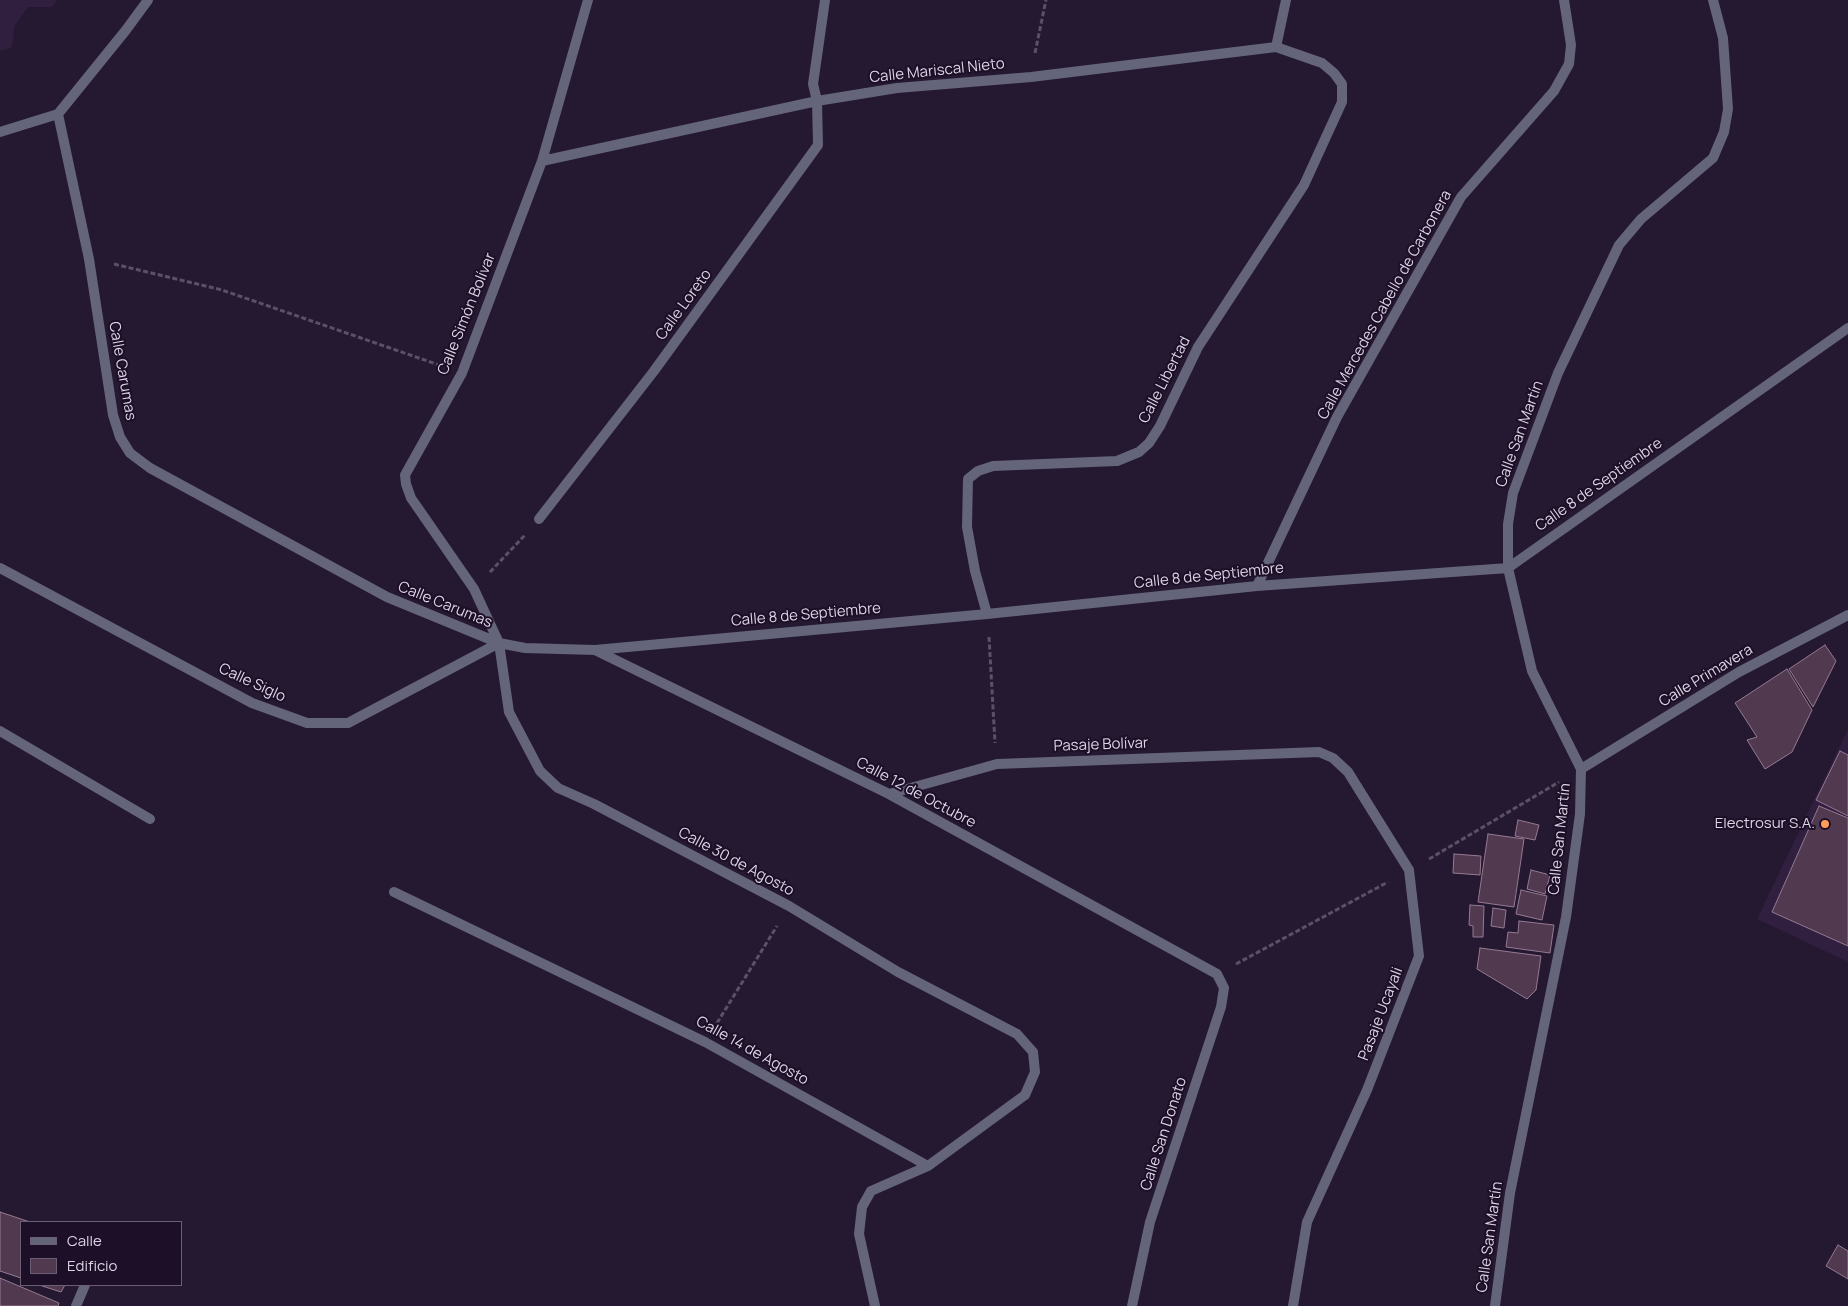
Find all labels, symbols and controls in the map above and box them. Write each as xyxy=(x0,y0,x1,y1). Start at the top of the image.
street label: Calle Mariscal Nieto xyxy=(869,55,1005,87)
street label: Calle Mercedes Cabello de Carbonera xyxy=(1314,187,1456,423)
street label: Calle Simón Bolívar xyxy=(434,250,500,378)
street label: Calle Loreto xyxy=(652,266,716,344)
street label: Calle Carumas xyxy=(104,320,140,422)
street label: Calle Libertad xyxy=(1135,333,1195,427)
street label: Calle San Martín xyxy=(1492,378,1548,490)
street label: Calle 8 de Septiembre xyxy=(1532,434,1666,536)
street label: Calle 8 de Septiembre xyxy=(1133,559,1285,593)
street label: Calle Carumas xyxy=(395,578,495,632)
street label: Calle 8 de Septiembre xyxy=(730,599,882,631)
street label: Calle Primavera xyxy=(1656,641,1756,711)
street label: Calle Siglo xyxy=(216,660,288,706)
street label: Pasaje Bolívar xyxy=(1053,734,1149,756)
street label: Calle 12 de Octubre xyxy=(853,754,979,832)
street label: Calle San Martín xyxy=(1545,782,1575,896)
place label: Electrosur S.A. xyxy=(1715,815,1815,833)
marker: Electrosur S.A. xyxy=(1819,818,1831,830)
street label: Calle 30 de Agosto xyxy=(675,824,797,900)
street label: Pasaje Ucayali xyxy=(1355,965,1407,1063)
street label: Calle 14 de Agosto xyxy=(693,1013,811,1089)
street label: Calle San Donato xyxy=(1137,1075,1191,1193)
street label: Calle San Martín xyxy=(1473,1180,1507,1294)
legend xyxy=(20,1221,182,1286)
text: Calle xyxy=(67,1230,102,1251)
text: Edificio xyxy=(67,1255,117,1276)

